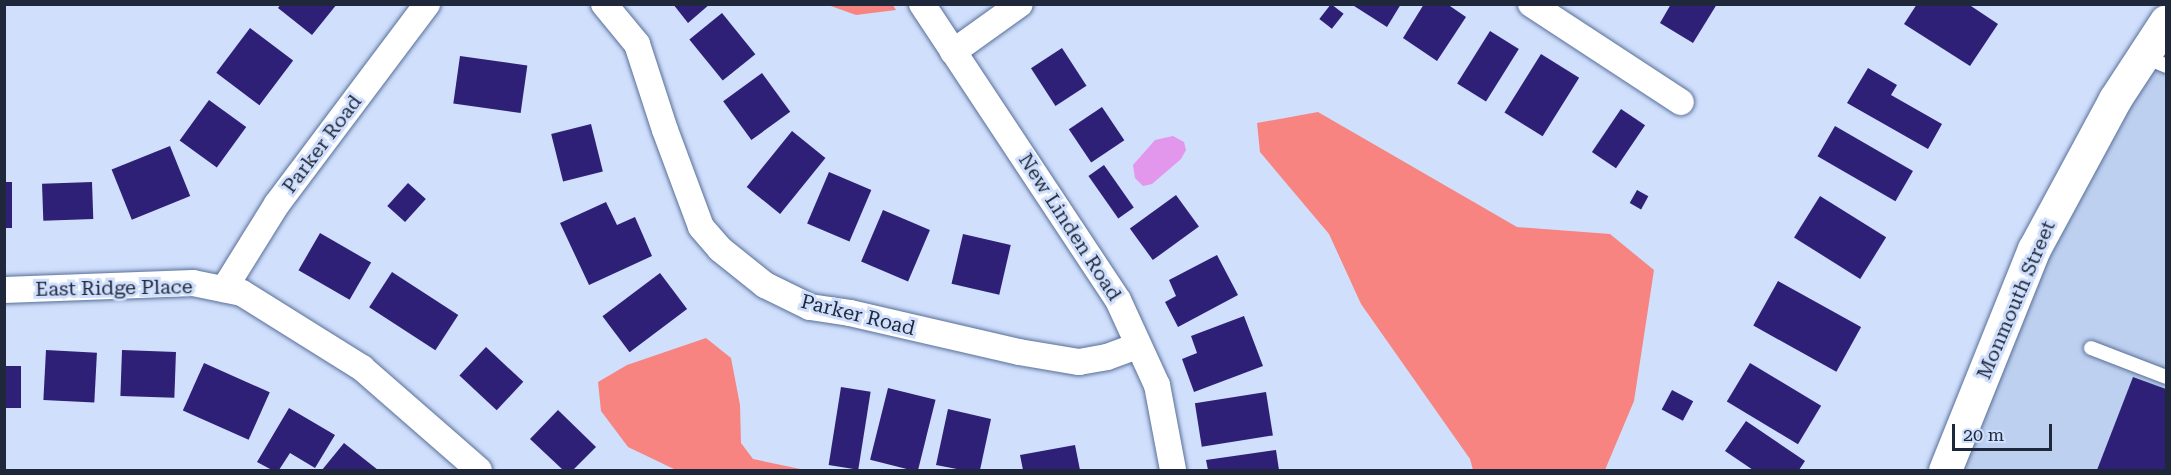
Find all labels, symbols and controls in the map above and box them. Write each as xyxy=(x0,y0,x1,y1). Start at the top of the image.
street label: Parker Road xyxy=(277,90,367,198)
street label: New Linden Road xyxy=(1013,149,1127,305)
street label: Monmouth Street xyxy=(1972,217,2060,383)
street label: East Ridge Place xyxy=(35,275,193,301)
street label: Parker Road xyxy=(798,289,918,341)
scale bar xyxy=(1955,412,2056,450)
text: 20 m xyxy=(1963,424,2004,445)

